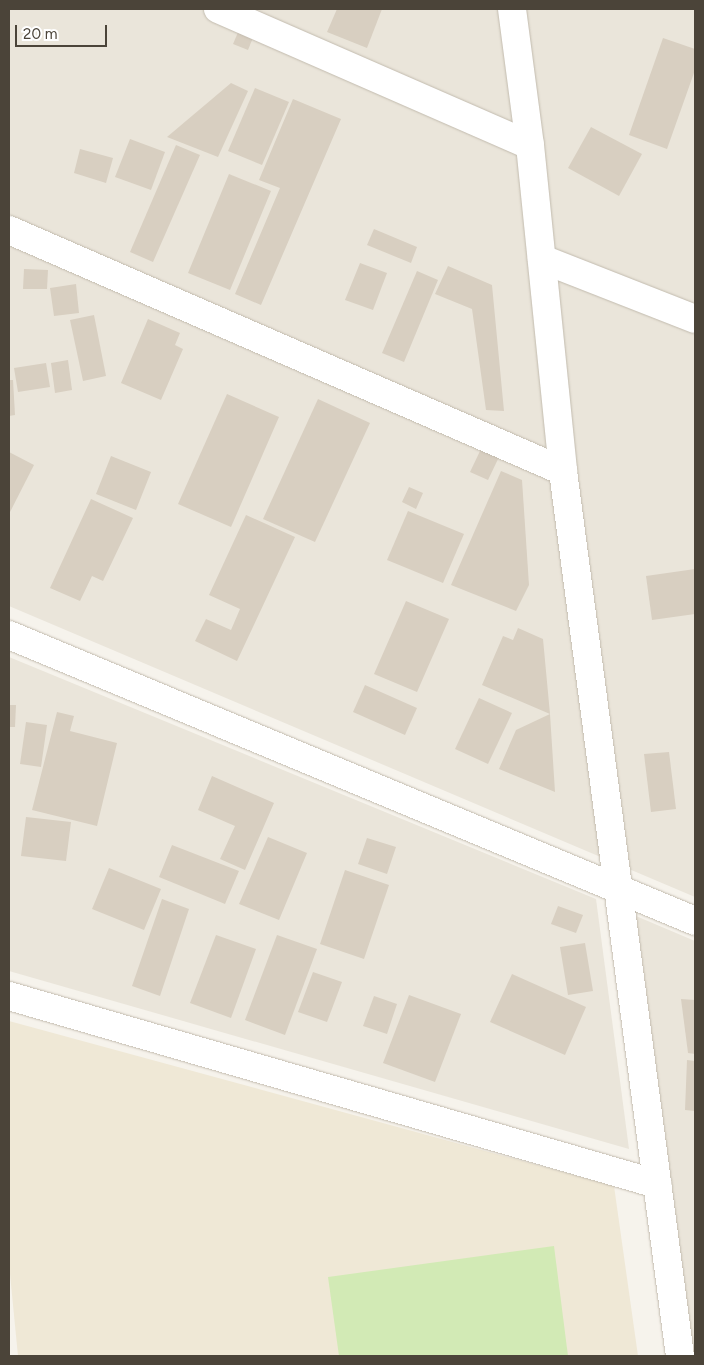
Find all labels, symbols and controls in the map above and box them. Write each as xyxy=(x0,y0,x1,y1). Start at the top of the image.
scale bar xyxy=(18,15,110,47)
text: 20 m xyxy=(23,25,57,43)

